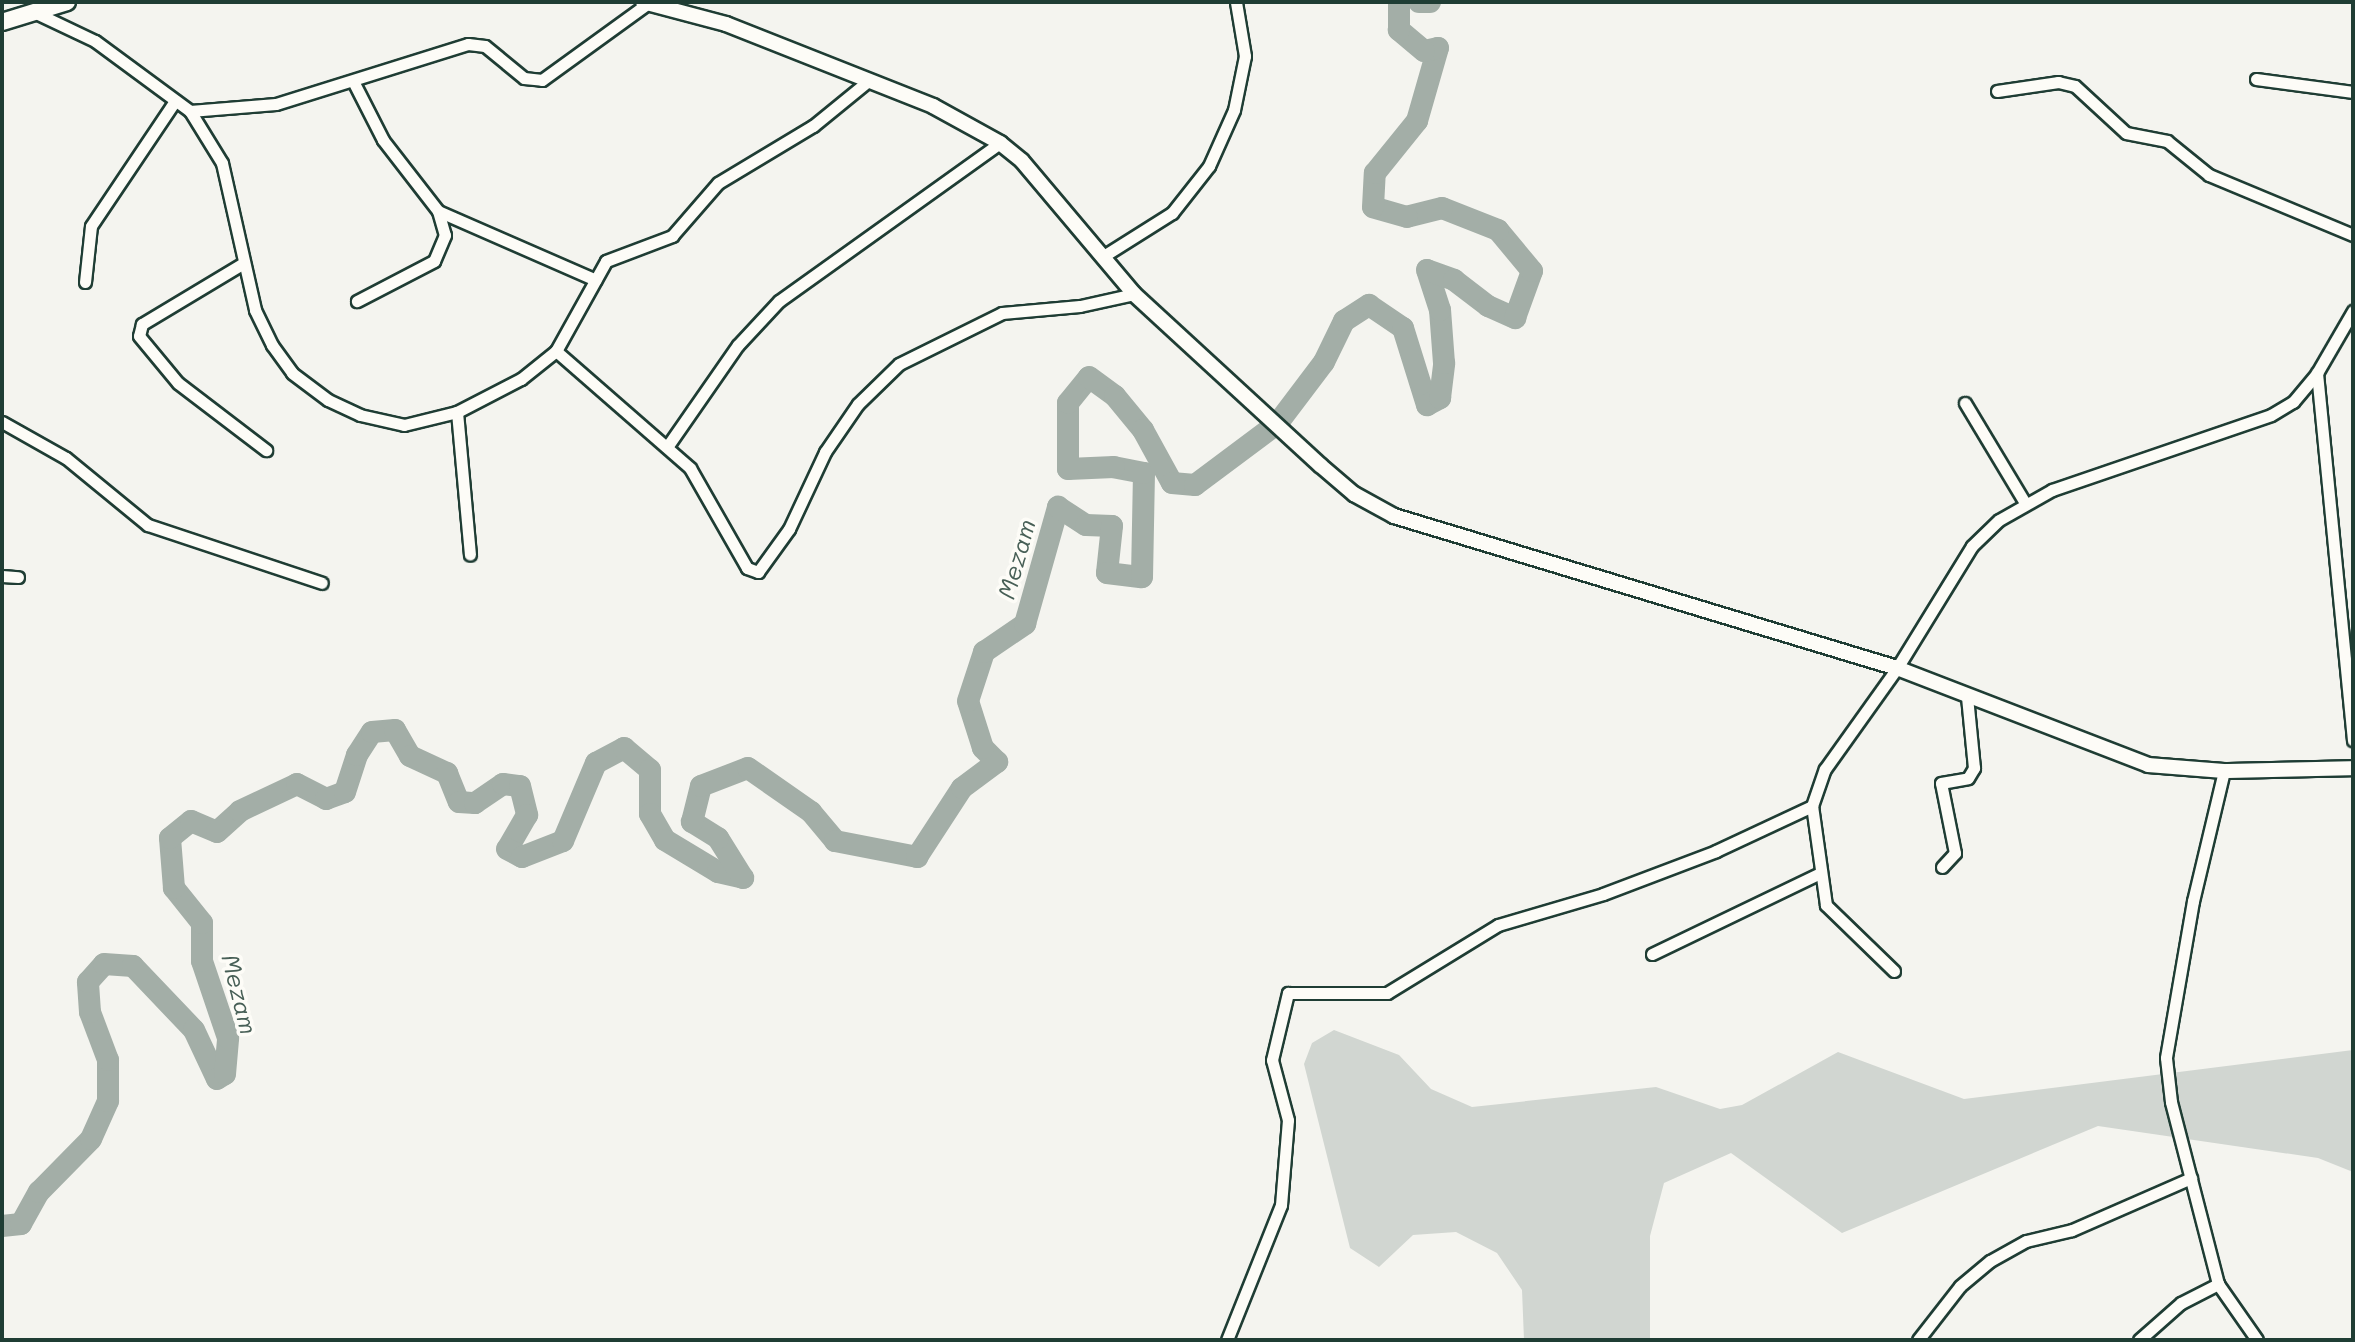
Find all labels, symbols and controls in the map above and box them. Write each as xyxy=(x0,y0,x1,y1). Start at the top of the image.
water label: Mezam xyxy=(991,516,1041,602)
water label: Mezam xyxy=(216,951,264,1037)

